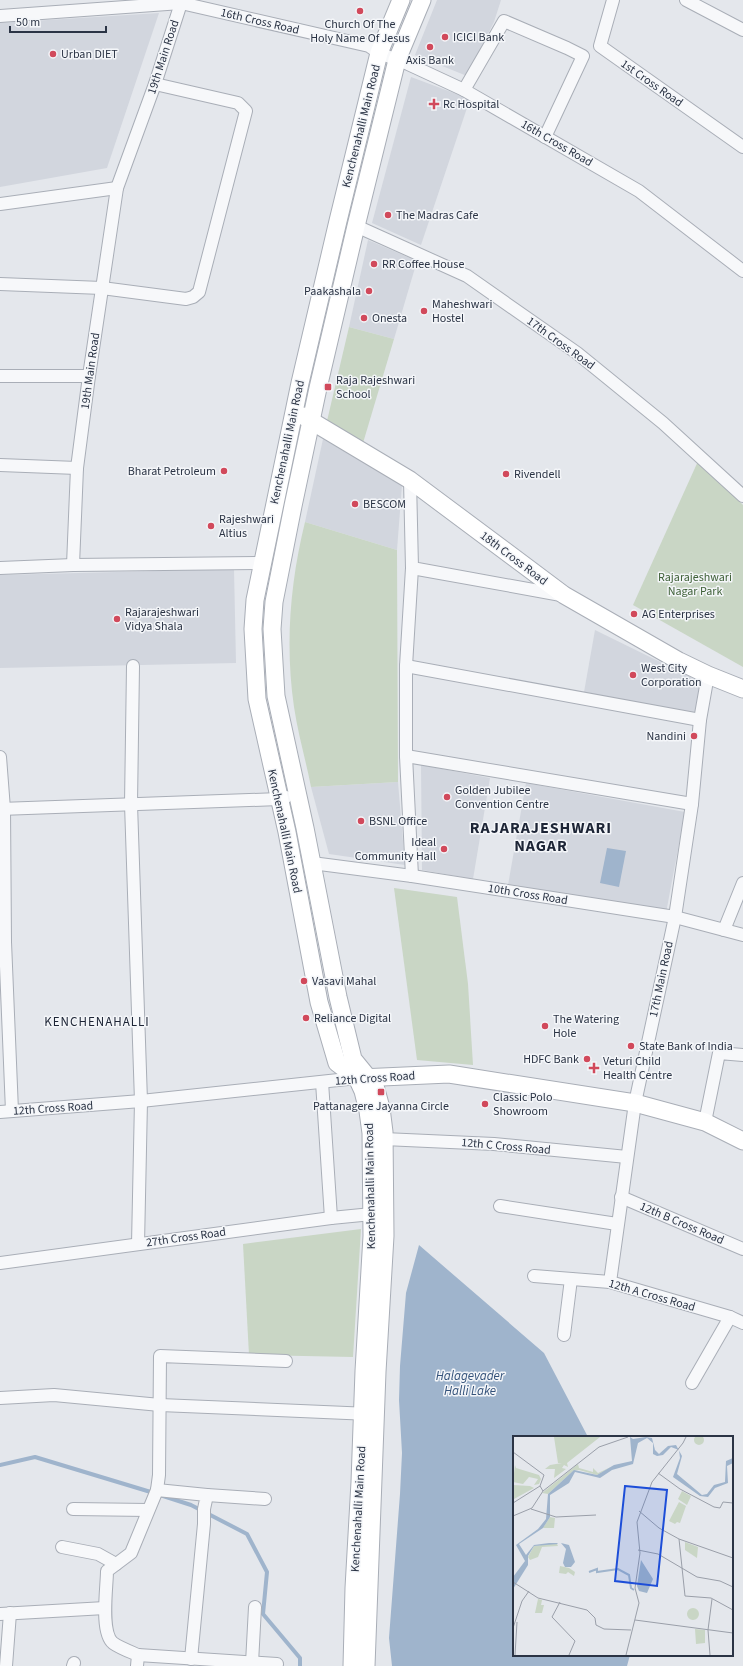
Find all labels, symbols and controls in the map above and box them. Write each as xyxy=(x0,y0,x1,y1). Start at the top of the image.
street label: 16th Cross Road xyxy=(219,4,301,39)
marker: Church Of The Holy Name Of Jesus xyxy=(355,6,365,16)
scale bar xyxy=(10,8,106,34)
text: 50 m xyxy=(16,14,40,31)
place label: Church Of The Holy Name Of Jesus xyxy=(310,16,410,47)
street label: 19th Main Road xyxy=(143,18,184,97)
place label: ICICI Bank xyxy=(453,29,504,46)
marker: ICICI Bank xyxy=(440,32,450,42)
marker: Axis Bank xyxy=(425,42,435,52)
place label: Urban DIET xyxy=(61,46,118,63)
marker: Urban DIET xyxy=(48,49,58,59)
place label: Axis Bank xyxy=(406,52,454,69)
street label: 1st Cross Road xyxy=(617,56,686,111)
street label: Kenchenahalli Main Road xyxy=(338,63,385,190)
place label: Rc Hospital xyxy=(443,96,499,113)
marker: Rc Hospital xyxy=(428,98,440,110)
street label: 16th Cross Road xyxy=(518,116,596,171)
place label: The Madras Cafe xyxy=(396,207,478,224)
marker: The Madras Cafe xyxy=(383,210,393,220)
place label: RR Coffee House xyxy=(382,256,464,273)
marker: RR Coffee House xyxy=(369,259,379,269)
place label: Paakashala xyxy=(304,283,361,300)
marker: Paakashala xyxy=(364,286,374,296)
place label: Maheshwari Hostel xyxy=(432,296,493,327)
marker: Maheshwari Hostel xyxy=(419,306,429,316)
place label: Onesta xyxy=(372,310,407,327)
marker: Onesta xyxy=(359,313,369,323)
street label: 17th Cross Road xyxy=(523,313,598,374)
street label: 19th Main Road xyxy=(77,332,104,411)
place label: Raja Rajeshwari School xyxy=(336,372,415,403)
street label: Kenchenahalli Main Road xyxy=(266,378,309,506)
marker: Raja Rajeshwari School xyxy=(323,382,333,392)
place label: Bharat Petroleum xyxy=(128,463,216,480)
marker: Bharat Petroleum xyxy=(219,466,229,476)
place label: Rivendell xyxy=(514,466,561,483)
marker: Rivendell xyxy=(501,469,511,479)
place label: BESCOM xyxy=(363,496,406,513)
marker: BESCOM xyxy=(350,499,360,509)
place label: Rajeshwari Altius xyxy=(219,511,274,542)
marker: Rajeshwari Altius xyxy=(206,521,216,531)
street label: 18th Cross Road xyxy=(476,527,551,589)
park label: Rajarajeshwari Nagar Park xyxy=(658,569,732,600)
place label: Rajarajeshwari Vidya Shala xyxy=(125,604,199,635)
place label: AG Enterprises xyxy=(642,606,715,623)
marker: AG Enterprises xyxy=(629,609,639,619)
marker: Rajarajeshwari Vidya Shala xyxy=(112,614,122,624)
place label: West City Corporation xyxy=(641,660,702,691)
marker: West City Corporation xyxy=(628,670,638,680)
place label: Nandini xyxy=(646,728,686,745)
marker: Nandini xyxy=(689,731,699,741)
street label: Kenchenahalli Main Road xyxy=(263,767,306,895)
place label: Golden Jubilee Convention Centre xyxy=(455,782,549,813)
marker: Golden Jubilee Convention Centre xyxy=(442,792,452,802)
place label: BSNL Office xyxy=(369,813,427,830)
marker: BSNL Office xyxy=(356,816,366,826)
district label: RAJARAJESHWARI NAGAR xyxy=(470,817,612,857)
place label: Ideal Community Hall xyxy=(355,834,436,865)
marker: Ideal Community Hall xyxy=(439,844,449,854)
street label: 10th Cross Road xyxy=(487,880,569,909)
street label: 17th Main Road xyxy=(645,940,678,1019)
place label: Vasavi Mahal xyxy=(312,973,376,990)
marker: Vasavi Mahal xyxy=(299,976,309,986)
place label: Reliance Digital xyxy=(314,1010,391,1027)
place label: The Watering Hole xyxy=(553,1011,619,1042)
district label: KENCHENAHALLI xyxy=(44,1013,150,1031)
marker: Reliance Digital xyxy=(301,1013,311,1023)
marker: The Watering Hole xyxy=(540,1021,550,1031)
place label: State Bank of India xyxy=(639,1038,733,1055)
marker: State Bank of India xyxy=(626,1041,636,1051)
place label: HDFC Bank xyxy=(523,1051,579,1068)
place label: Veturi Child Health Centre xyxy=(603,1053,672,1084)
marker: HDFC Bank xyxy=(582,1054,592,1064)
marker: Veturi Child Health Centre xyxy=(588,1062,600,1074)
street label: 12th Cross Road xyxy=(334,1067,416,1090)
marker: Pattanagere Jayanna Circle xyxy=(376,1087,386,1097)
place label: Classic Polo Showroom xyxy=(493,1089,552,1120)
street label: 12th Cross Road xyxy=(12,1097,94,1120)
place label: Pattanagere Jayanna Circle xyxy=(313,1098,449,1115)
marker: Classic Polo Showroom xyxy=(480,1099,490,1109)
street label: Kenchenahalli Main Road xyxy=(361,1123,380,1249)
street label: 12th C Cross Road xyxy=(461,1134,551,1159)
street label: 12th B Cross Road xyxy=(637,1198,727,1249)
street label: 27th Cross Road xyxy=(145,1223,227,1252)
street label: 12th A Cross Road xyxy=(607,1275,697,1316)
water label: Halagevader Halli Lake xyxy=(436,1367,505,1400)
inset map xyxy=(513,1436,733,1656)
street label: Kenchenahalli Main Road xyxy=(347,1445,370,1573)

